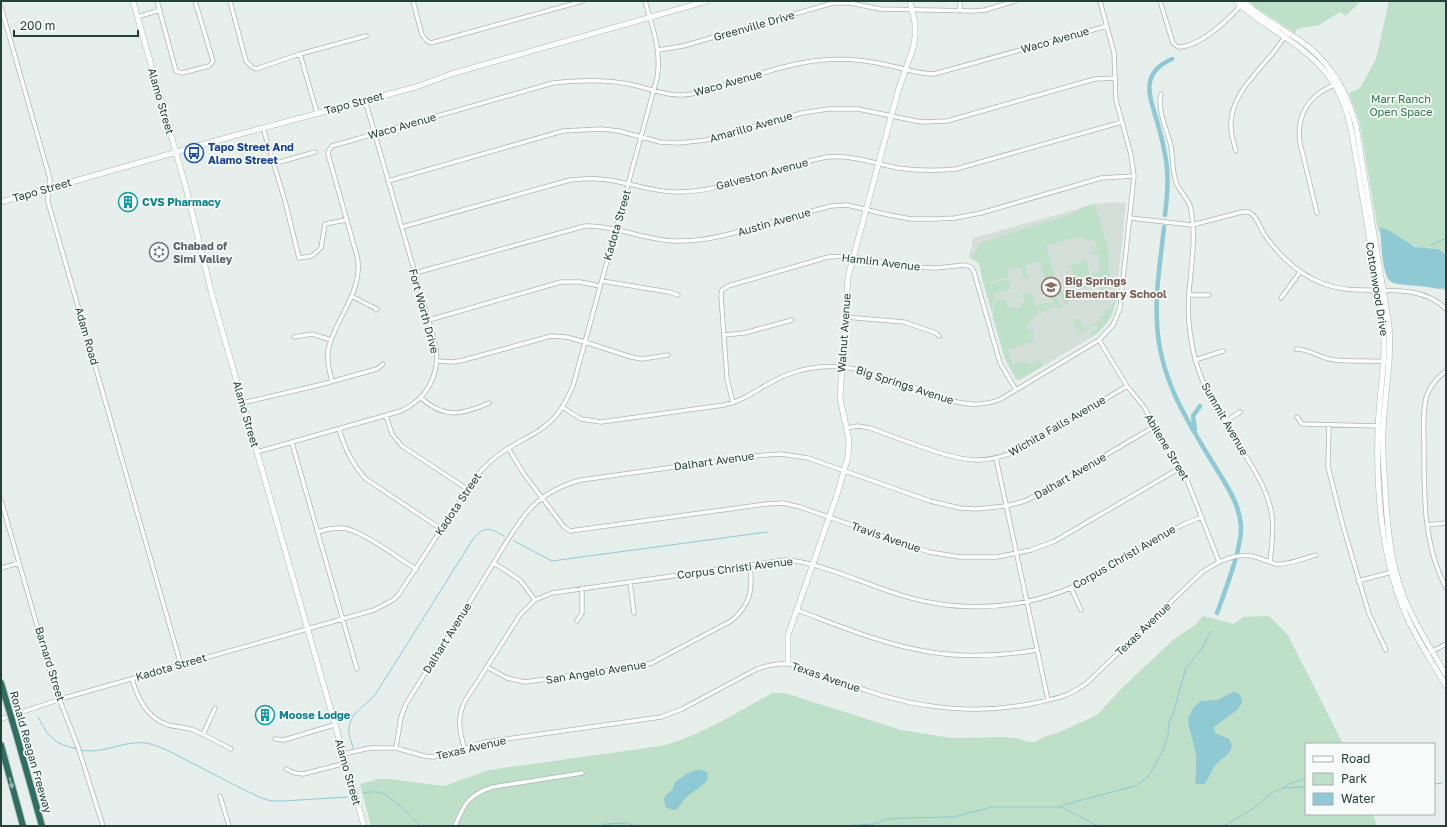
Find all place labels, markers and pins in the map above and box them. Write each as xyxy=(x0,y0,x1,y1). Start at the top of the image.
place label: Tapo Street And Alamo Street xyxy=(208,140,294,166)
bus stop icon: Tapo Street And Alamo Street xyxy=(183,142,205,164)
building icon: CVS Pharmacy xyxy=(117,191,139,213)
place label: CVS Pharmacy xyxy=(142,195,221,208)
place label: Chabad of Simi Valley xyxy=(173,239,233,265)
synagogue icon: Chabad of Simi Valley xyxy=(148,241,170,263)
place label: Big Springs Elementary School xyxy=(1065,274,1167,300)
school or university icon: Big Springs Elementary School xyxy=(1040,276,1062,298)
building icon: Moose Lodge xyxy=(254,704,276,726)
place label: Moose Lodge xyxy=(279,708,351,721)

